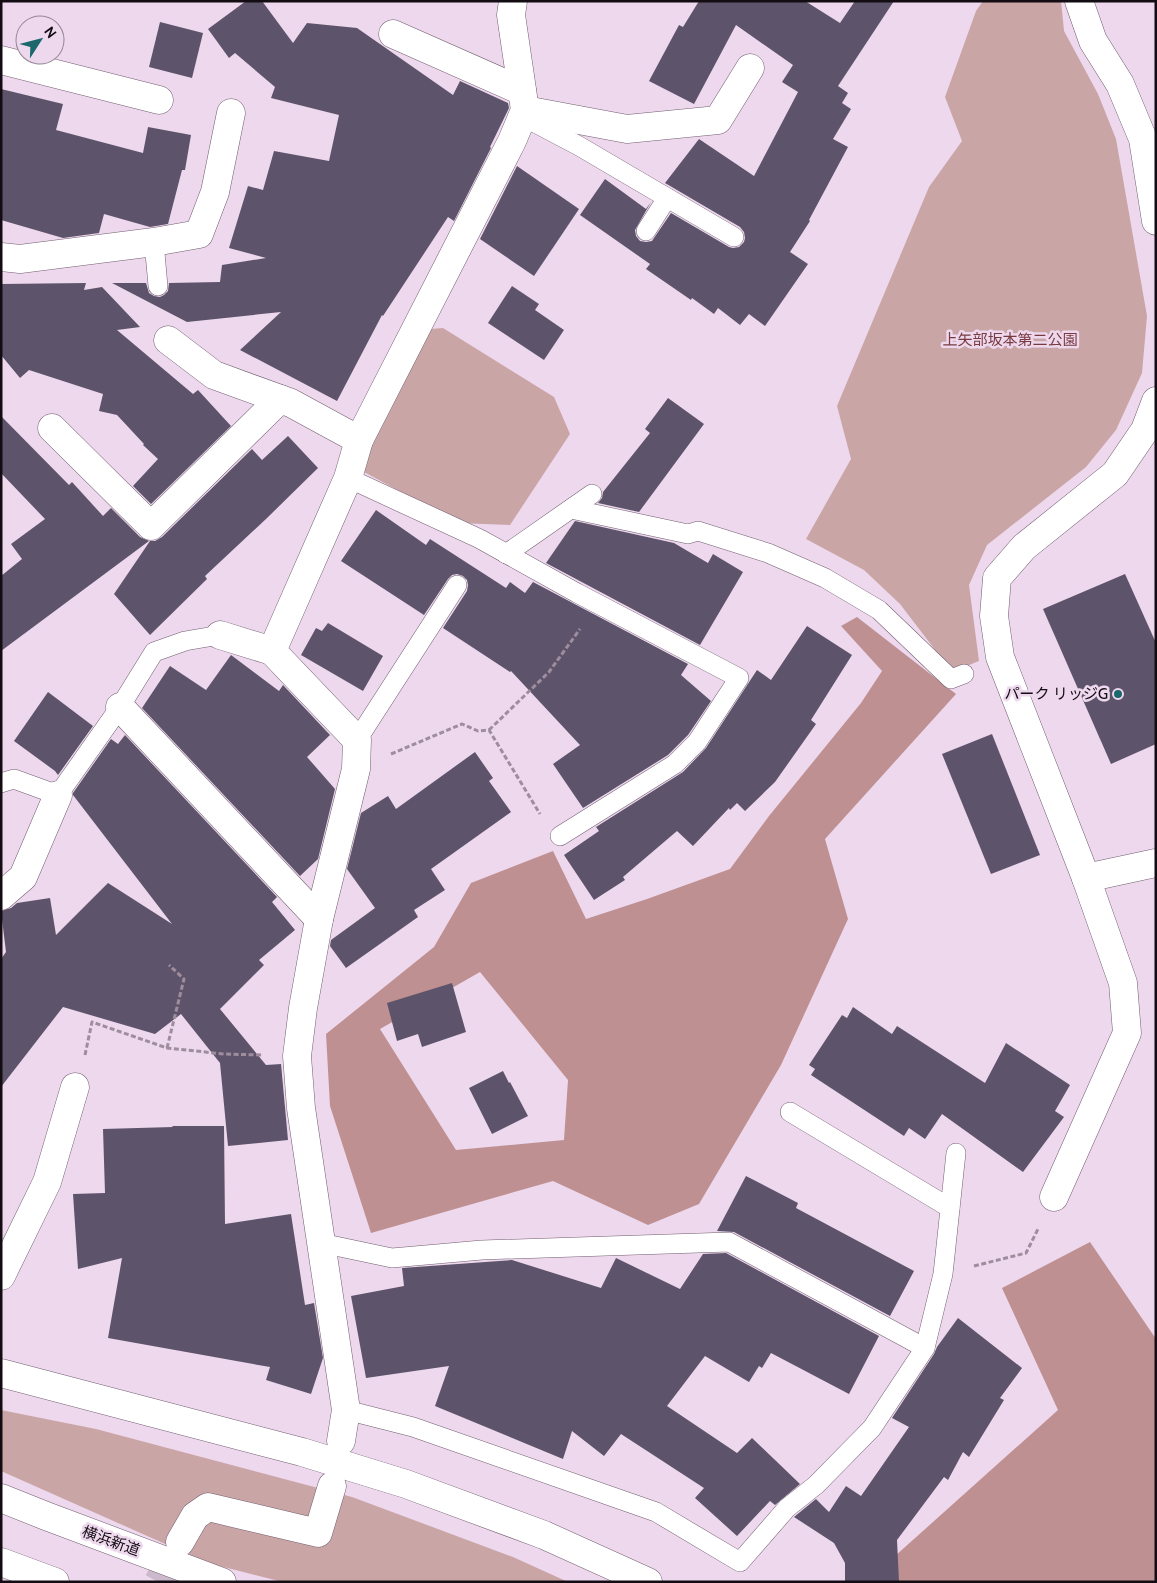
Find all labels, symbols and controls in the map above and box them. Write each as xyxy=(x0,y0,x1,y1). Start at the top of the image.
north arrow xyxy=(15,15,65,65)
text: N xyxy=(40,23,61,42)
park label: 上矢部坂本第二公園 xyxy=(942,331,1078,349)
place label: パーク リッジG xyxy=(1005,685,1108,703)
marker: パーク リッジG xyxy=(1112,688,1124,700)
street label: 横浜新道 xyxy=(80,1522,142,1560)

